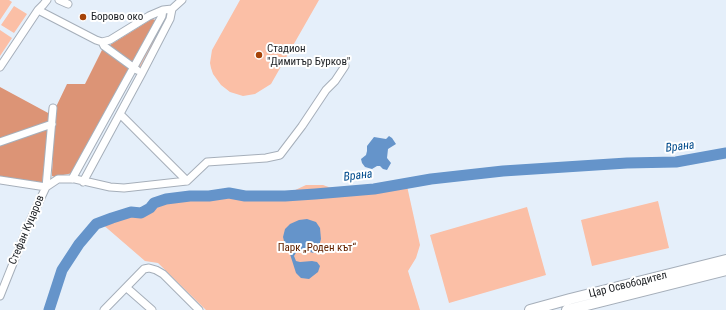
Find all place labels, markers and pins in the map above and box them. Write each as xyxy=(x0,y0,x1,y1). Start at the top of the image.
place label: Борово око xyxy=(91,10,143,24)
marker: Борово око xyxy=(78,12,88,22)
place label: Стадион "Димитър Бурков" xyxy=(267,42,350,68)
marker: Стадион "Димитър Бурков" xyxy=(254,50,264,60)

